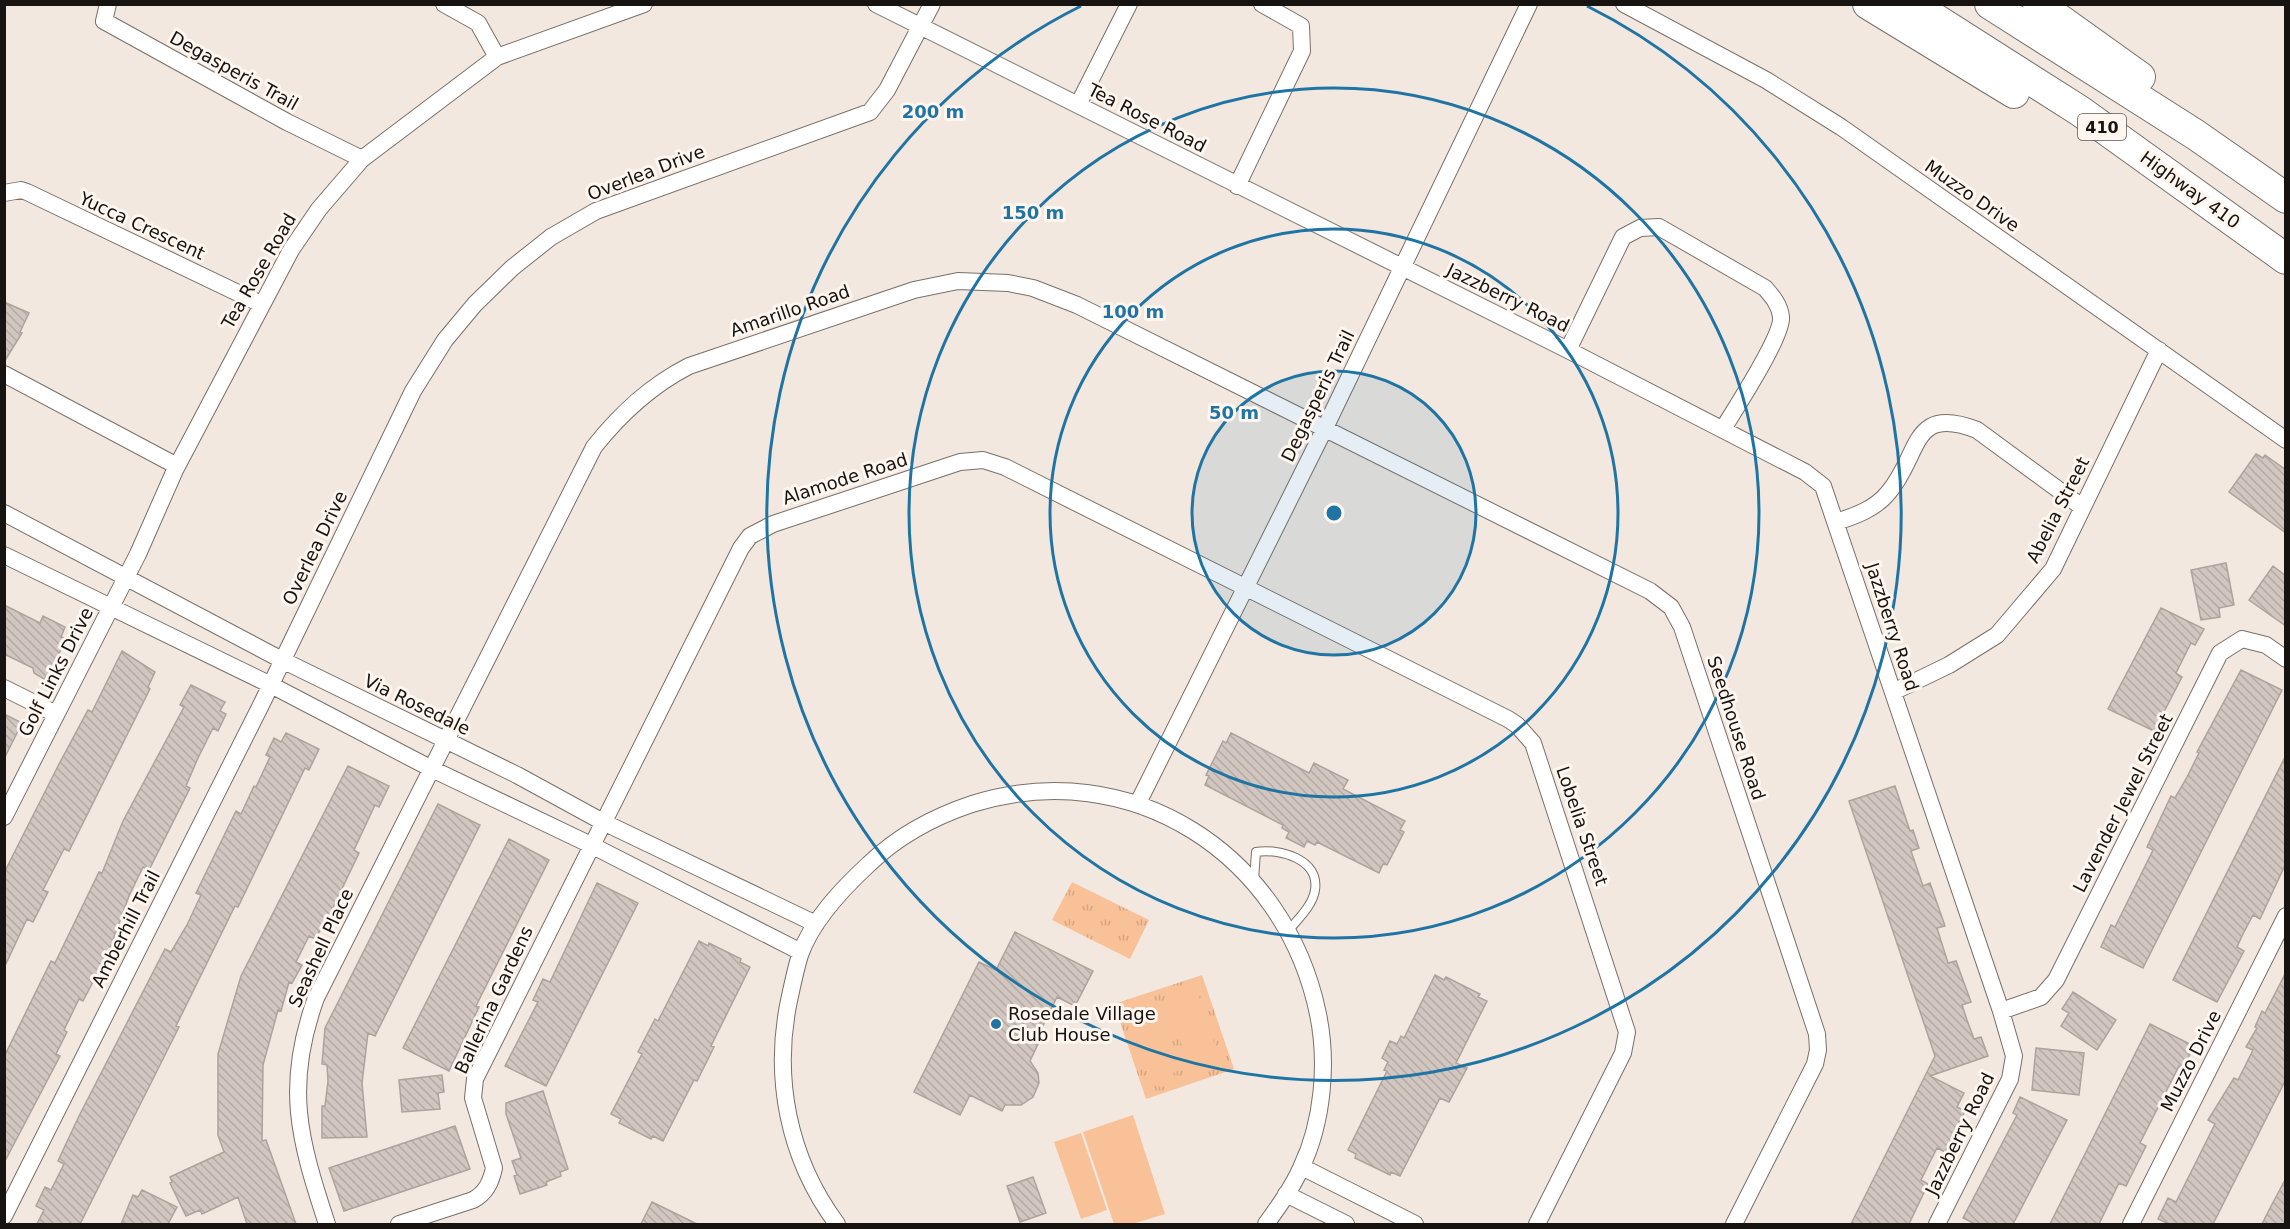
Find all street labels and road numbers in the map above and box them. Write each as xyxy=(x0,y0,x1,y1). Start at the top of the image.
street label: Degasperis Trail xyxy=(166,27,302,115)
street label: Tea Rose Road xyxy=(1084,78,1210,156)
road number: 410 xyxy=(2078,114,2126,140)
street label: Overlea Drive xyxy=(584,140,708,205)
street label: Highway 410 xyxy=(2136,146,2244,233)
street label: Muzzo Drive xyxy=(1921,155,2024,236)
street label: Yucca Crescent xyxy=(75,187,208,264)
street label: Tea Rose Road xyxy=(217,209,300,333)
street label: Jazzberry Road xyxy=(1443,258,1573,336)
street label: Amarillo Road xyxy=(727,280,852,341)
street label: Degasperis Trail xyxy=(1277,327,1358,465)
street label: Alamode Road xyxy=(780,448,910,509)
street label: Abelia Street xyxy=(2022,453,2093,566)
street label: Overlea Drive xyxy=(278,487,351,608)
street label: Jazzberry Road xyxy=(1862,559,1923,694)
street label: Golf Links Drive xyxy=(14,604,97,740)
street label: Seedhouse Road xyxy=(1703,653,1770,803)
street label: Via Rosedale xyxy=(361,670,474,739)
street label: Lavender Jewel Street xyxy=(2068,710,2177,895)
street label: Lobelia Street xyxy=(1552,763,1613,888)
street label: Amberhill Trail xyxy=(87,867,164,991)
street label: Seashell Place xyxy=(284,885,357,1011)
street label: Ballerina Gardens xyxy=(450,923,537,1077)
street label: Muzzo Drive xyxy=(2156,1007,2225,1115)
street label: Jazzberry Road xyxy=(1920,1069,1998,1199)

